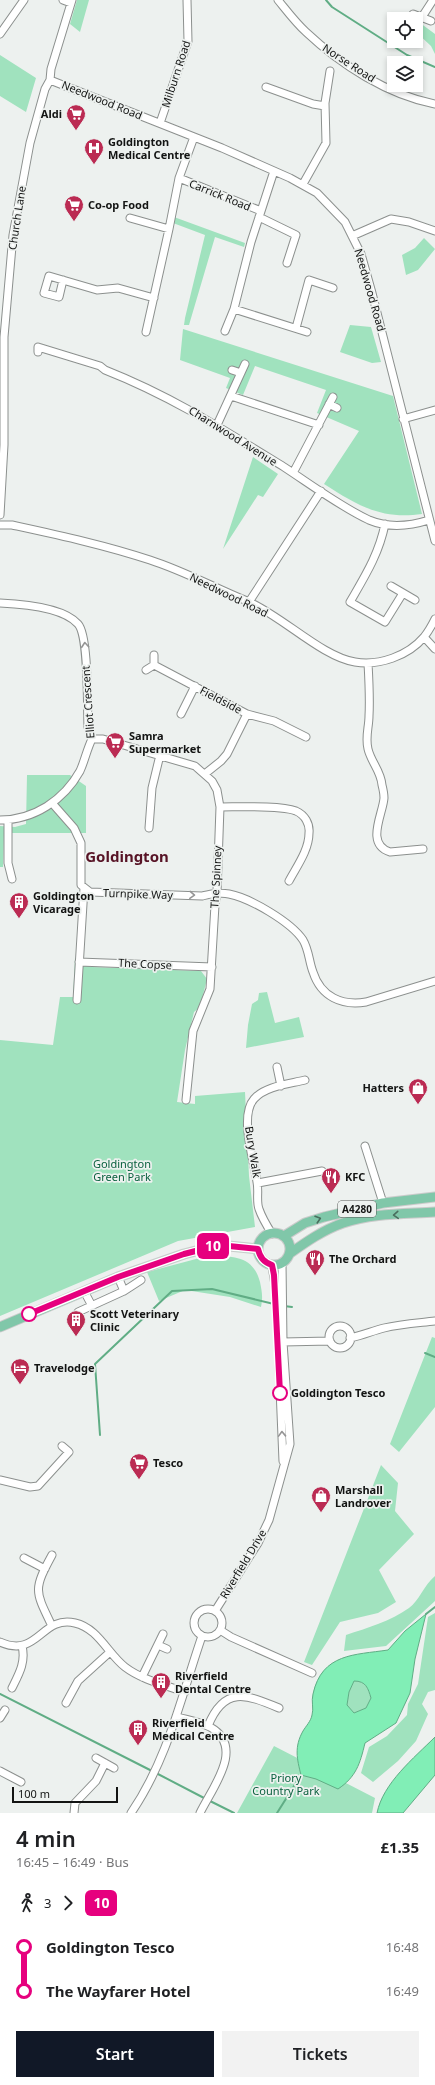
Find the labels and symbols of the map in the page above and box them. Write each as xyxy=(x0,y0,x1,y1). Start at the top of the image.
street label: Milburn Road xyxy=(158,38,193,109)
street label: Norse Road xyxy=(320,40,379,85)
street label: Needwood Road xyxy=(60,77,145,123)
supermarket icon: Aldi xyxy=(65,103,87,131)
place label: Aldi xyxy=(41,106,62,121)
place label: Goldington Medical Centre xyxy=(108,134,191,162)
hospital icon: Goldington Medical Centre xyxy=(83,137,105,165)
street label: Carrick Road xyxy=(187,175,253,214)
street label: Church Lane xyxy=(4,185,29,251)
supermarket icon: Co-op Food xyxy=(63,194,85,222)
place label: Co-op Food xyxy=(88,197,149,212)
street label: Needwood Road xyxy=(351,247,389,333)
street label: Charnwood Avenue xyxy=(186,402,280,469)
street label: Needwood Road xyxy=(187,569,271,620)
one-way arrow xyxy=(80,642,89,648)
street label: Elliot Crescent xyxy=(77,665,98,739)
street label: Fieldside xyxy=(198,682,245,717)
place label: Samra Supermarket xyxy=(129,728,201,756)
supermarket icon: Samra Supermarket xyxy=(104,731,126,759)
street label: The Spinney xyxy=(206,845,225,909)
district label: Goldington xyxy=(85,846,169,866)
street label: Turnpike Way xyxy=(103,885,174,902)
place label: Goldington Vicarage xyxy=(33,888,94,916)
building icon: Goldington Vicarage xyxy=(8,891,30,919)
one-way arrow xyxy=(189,891,195,900)
street label: The Copse xyxy=(118,955,172,972)
shop icon: Hatters xyxy=(407,1077,429,1105)
place label: Hatters xyxy=(362,1080,404,1095)
street label: Bury Walk xyxy=(242,1125,265,1179)
park label: Goldington Green Park xyxy=(93,1156,151,1184)
restaurant icon: KFC xyxy=(320,1166,342,1194)
place label: KFC xyxy=(345,1169,365,1184)
road number: A4280 xyxy=(338,1201,376,1217)
one-way arrow xyxy=(393,1211,399,1220)
one-way arrow xyxy=(314,1215,321,1224)
line badge: 10 xyxy=(195,1233,231,1259)
restaurant icon: The Orchard xyxy=(304,1248,326,1276)
place label: The Orchard xyxy=(329,1251,396,1266)
unlabelled marker xyxy=(21,1306,37,1322)
place label: Scott Veterinary Clinic xyxy=(90,1306,180,1334)
building icon: Scott Veterinary Clinic xyxy=(65,1309,87,1337)
hotel icon: Travelodge xyxy=(9,1357,31,1385)
place label: Travelodge xyxy=(34,1360,95,1375)
marker: Goldington Tesco xyxy=(272,1385,288,1401)
place label: Goldington Tesco xyxy=(291,1385,385,1400)
one-way arrow xyxy=(277,1431,286,1437)
supermarket icon: Tesco xyxy=(128,1452,150,1480)
place label: Tesco xyxy=(153,1455,183,1470)
place label: Marshall Landrover xyxy=(335,1482,391,1510)
shop icon: Marshall Landrover xyxy=(310,1485,332,1513)
street label: Riverfield Drive xyxy=(216,1526,269,1601)
place label: Riverfield Dental Centre xyxy=(175,1668,252,1696)
building icon: Riverfield Dental Centre xyxy=(150,1671,172,1699)
place label: Riverfield Medical Centre xyxy=(152,1715,235,1743)
building icon: Riverfield Medical Centre xyxy=(127,1718,149,1746)
park label: Priory Country Park xyxy=(252,1770,320,1798)
scale bar xyxy=(12,1785,118,1804)

